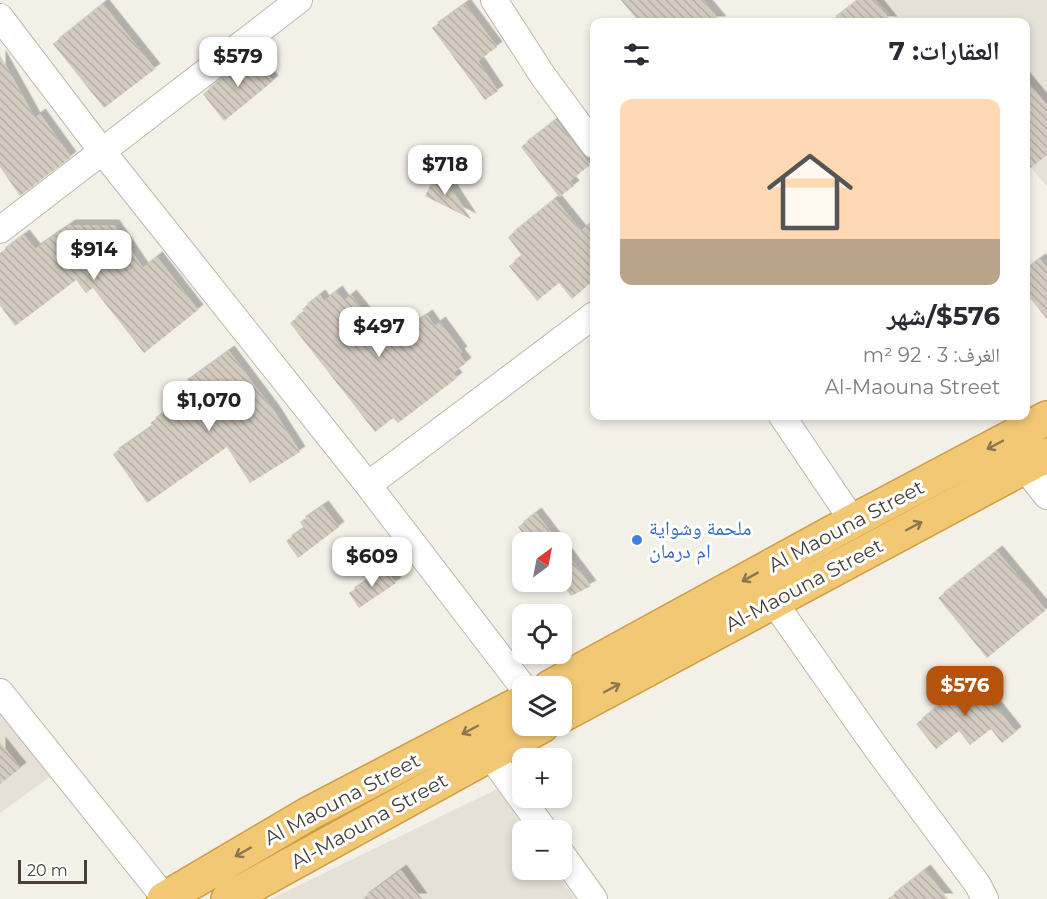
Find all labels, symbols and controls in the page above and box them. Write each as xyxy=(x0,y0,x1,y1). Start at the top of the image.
text: العقارات: 7 xyxy=(889,35,1000,67)
pin: $579 xyxy=(202,37,274,88)
icon: filters xyxy=(620,38,653,71)
text: $579 xyxy=(213,44,263,68)
icon: home xyxy=(756,138,864,246)
pin: $718 xyxy=(409,145,481,196)
text: $718 xyxy=(422,152,468,176)
pin: $914 xyxy=(58,230,130,281)
text: $914 xyxy=(71,237,117,261)
text: $576/شهر xyxy=(887,300,1000,332)
pin: $497 xyxy=(343,307,415,358)
text: $497 xyxy=(353,314,405,338)
text: الغرف: 3 · 92 m² xyxy=(863,343,1000,367)
text: Al-Maouna Street xyxy=(825,375,1000,399)
pin: $1,070 xyxy=(160,381,258,432)
text: $1,070 xyxy=(177,388,241,412)
one-way arrow xyxy=(987,440,1005,451)
street label: Al Maouna Street xyxy=(764,475,928,577)
place label: ملحمة وشواية ام درمان xyxy=(649,516,751,565)
one-way arrow xyxy=(905,520,922,532)
north arrow xyxy=(512,532,572,592)
map controls xyxy=(512,532,572,880)
marker: ملحمة وشواية ام درمان xyxy=(630,533,644,547)
street label: Al-Maouna Street xyxy=(721,533,887,637)
pin: $609 xyxy=(336,537,408,588)
text: $609 xyxy=(346,544,398,568)
one-way arrow xyxy=(742,572,759,584)
button: locate xyxy=(512,604,572,664)
pin: $576 xyxy=(929,666,1001,717)
text: $576 xyxy=(940,673,990,697)
button: layers xyxy=(512,676,572,736)
one-way arrow xyxy=(603,682,621,693)
one-way arrow xyxy=(462,724,480,736)
street label: Al Maouna Street xyxy=(260,748,424,850)
button: + xyxy=(512,748,572,808)
street label: Al-Maouna Street xyxy=(287,768,451,874)
button: − xyxy=(512,820,572,880)
one-way arrow xyxy=(235,847,252,859)
scale bar xyxy=(18,857,87,884)
text: 20 m xyxy=(27,861,68,880)

